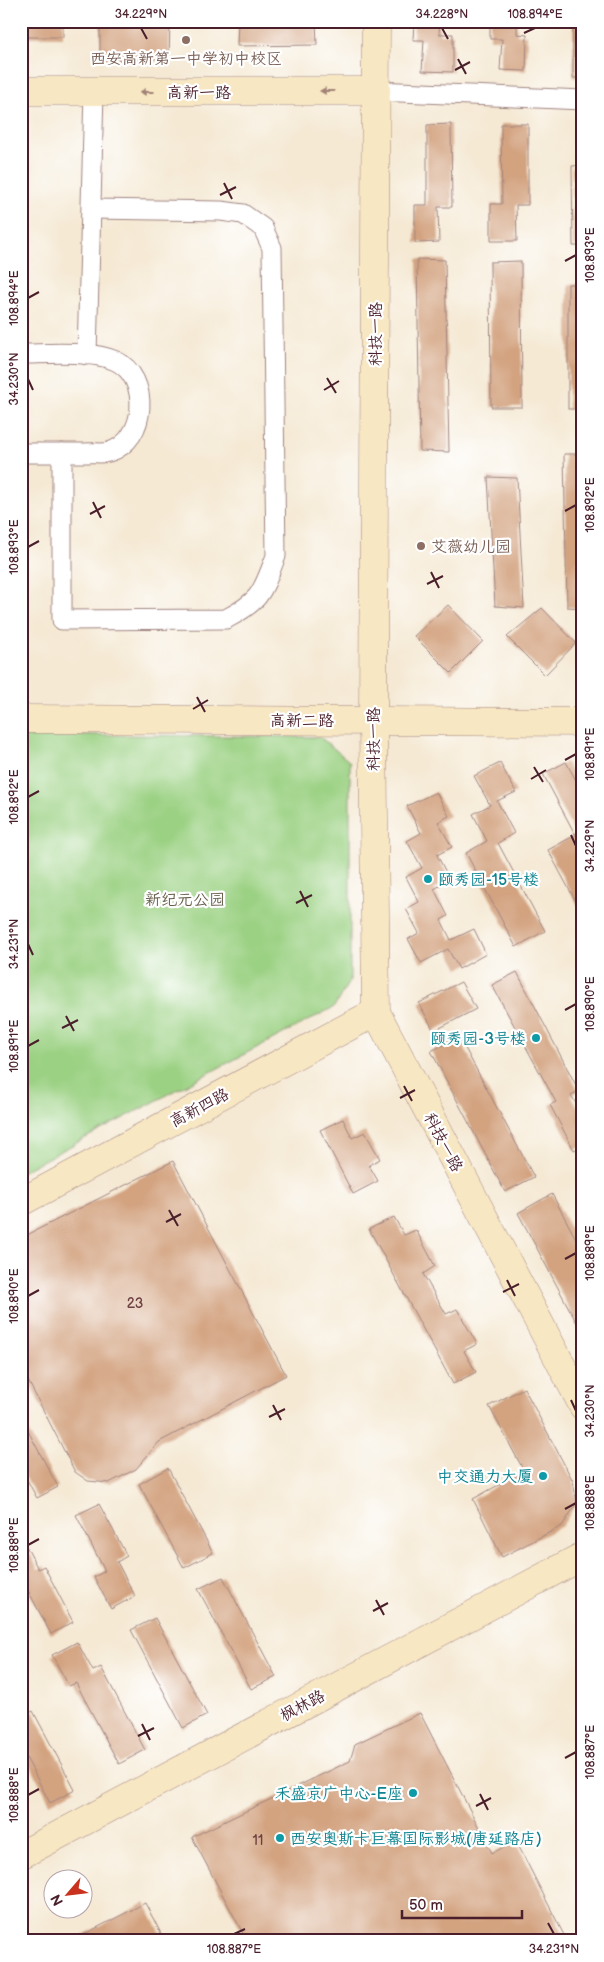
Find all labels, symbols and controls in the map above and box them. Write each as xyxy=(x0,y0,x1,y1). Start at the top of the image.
text: 34.229°N xyxy=(115,7,167,22)
text: 34.228°N xyxy=(416,7,468,22)
text: 108.894°E xyxy=(507,7,563,22)
marker: 西安高新第一中学初中校区 xyxy=(180,34,192,46)
place label: 西安高新第一中学初中校区 xyxy=(90,50,282,69)
street label: 高新一路 xyxy=(167,84,231,103)
one-way arrow xyxy=(319,87,335,95)
one-way arrow xyxy=(139,88,155,96)
text: 108.893°E xyxy=(583,227,598,283)
text: 108.894°E xyxy=(7,270,22,326)
street label: 科技一路 xyxy=(367,302,386,366)
text: 34.230°N xyxy=(7,353,22,405)
text: 108.892°E xyxy=(583,477,598,533)
text: 108.893°E xyxy=(7,519,22,575)
place label: 艾薇幼儿园 xyxy=(431,538,511,557)
marker: 艾薇幼儿园 xyxy=(415,540,427,552)
street label: 科技一路 xyxy=(365,707,384,771)
street label: 高新二路 xyxy=(270,712,334,731)
text: 108.891°E xyxy=(583,727,598,781)
text: 108.892°E xyxy=(7,769,22,825)
text: 34.229°N xyxy=(583,820,598,872)
place label: 颐秀园-15号楼 xyxy=(438,871,539,890)
marker: 颐秀园-15号楼 xyxy=(422,873,434,885)
park label: 新纪元公园 xyxy=(145,891,225,910)
text: 34.231°N xyxy=(7,919,22,969)
text: 108.890°E xyxy=(583,976,598,1032)
text: 108.891°E xyxy=(7,1019,22,1073)
place label: 颐秀园-3号楼 xyxy=(430,1030,526,1049)
marker: 颐秀园-3号楼 xyxy=(530,1032,542,1044)
street label: 高新四路 xyxy=(167,1085,232,1132)
street label: 科技一路 xyxy=(419,1110,466,1175)
text: 108.889°E xyxy=(583,1225,598,1281)
text: 108.890°E xyxy=(7,1268,22,1324)
house number: 23 xyxy=(127,1295,143,1312)
text: 34.230°N xyxy=(583,1385,598,1437)
place label: 中交通力大厦 xyxy=(437,1468,533,1487)
marker: 中交通力大厦 xyxy=(537,1470,549,1482)
text: 108.888°E xyxy=(583,1475,598,1531)
text: 108.889°E xyxy=(7,1517,22,1573)
street label: 枫林路 xyxy=(277,1687,328,1726)
text: 108.887°E xyxy=(583,1725,598,1779)
text: 108.888°E xyxy=(7,1767,22,1823)
place label: 禾盛京广中心-E座 xyxy=(275,1785,403,1804)
marker: 禾盛京广中心-E座 xyxy=(407,1787,419,1799)
place label: 西安奥斯卡巨幕国际影城(唐延路店) xyxy=(290,1830,542,1849)
house number: 11 xyxy=(253,1832,263,1849)
marker: 西安奥斯卡巨幕国际影城(唐延路店) xyxy=(274,1832,286,1844)
north arrow xyxy=(42,1870,92,1920)
scale bar xyxy=(402,1887,522,1919)
text: N xyxy=(47,1891,67,1909)
text: 50 m xyxy=(409,1896,443,1915)
text: 108.887°E xyxy=(207,1942,261,1957)
text: 34.231°N xyxy=(529,1942,579,1957)

